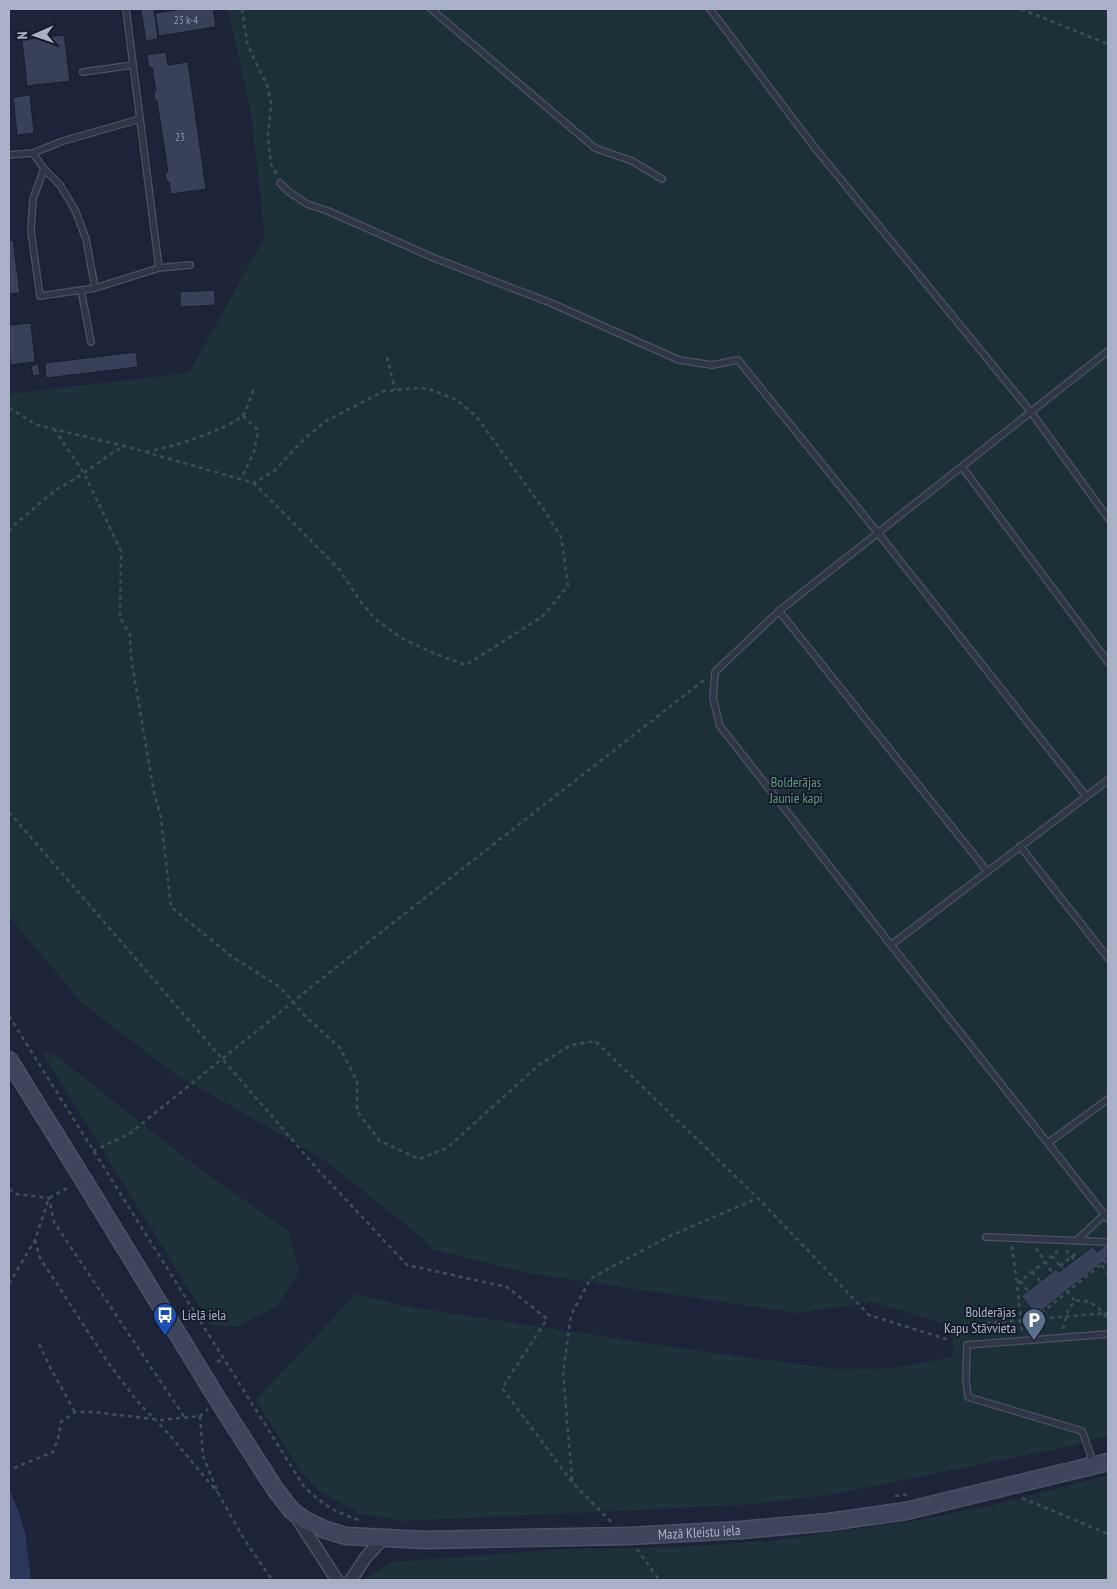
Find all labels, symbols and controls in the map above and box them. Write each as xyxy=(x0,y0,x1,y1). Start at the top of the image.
north arrow xyxy=(10,10,60,60)
house number: 23 k-4 xyxy=(174,13,198,27)
text: N xyxy=(13,31,31,40)
house number: 23 xyxy=(175,130,185,144)
park label: Bolderājas Jaunie kapi xyxy=(768,773,823,807)
bus stop icon: Lielā iela xyxy=(152,1302,178,1336)
place label: Bolderājas Kapu Stāvvieta xyxy=(944,1303,1016,1337)
place label: Lielā iela xyxy=(182,1306,226,1324)
parking icon: Bolderājas Kapu Stāvvieta xyxy=(1021,1307,1047,1341)
street label: Mazā Kleistu iela xyxy=(657,1521,741,1543)

